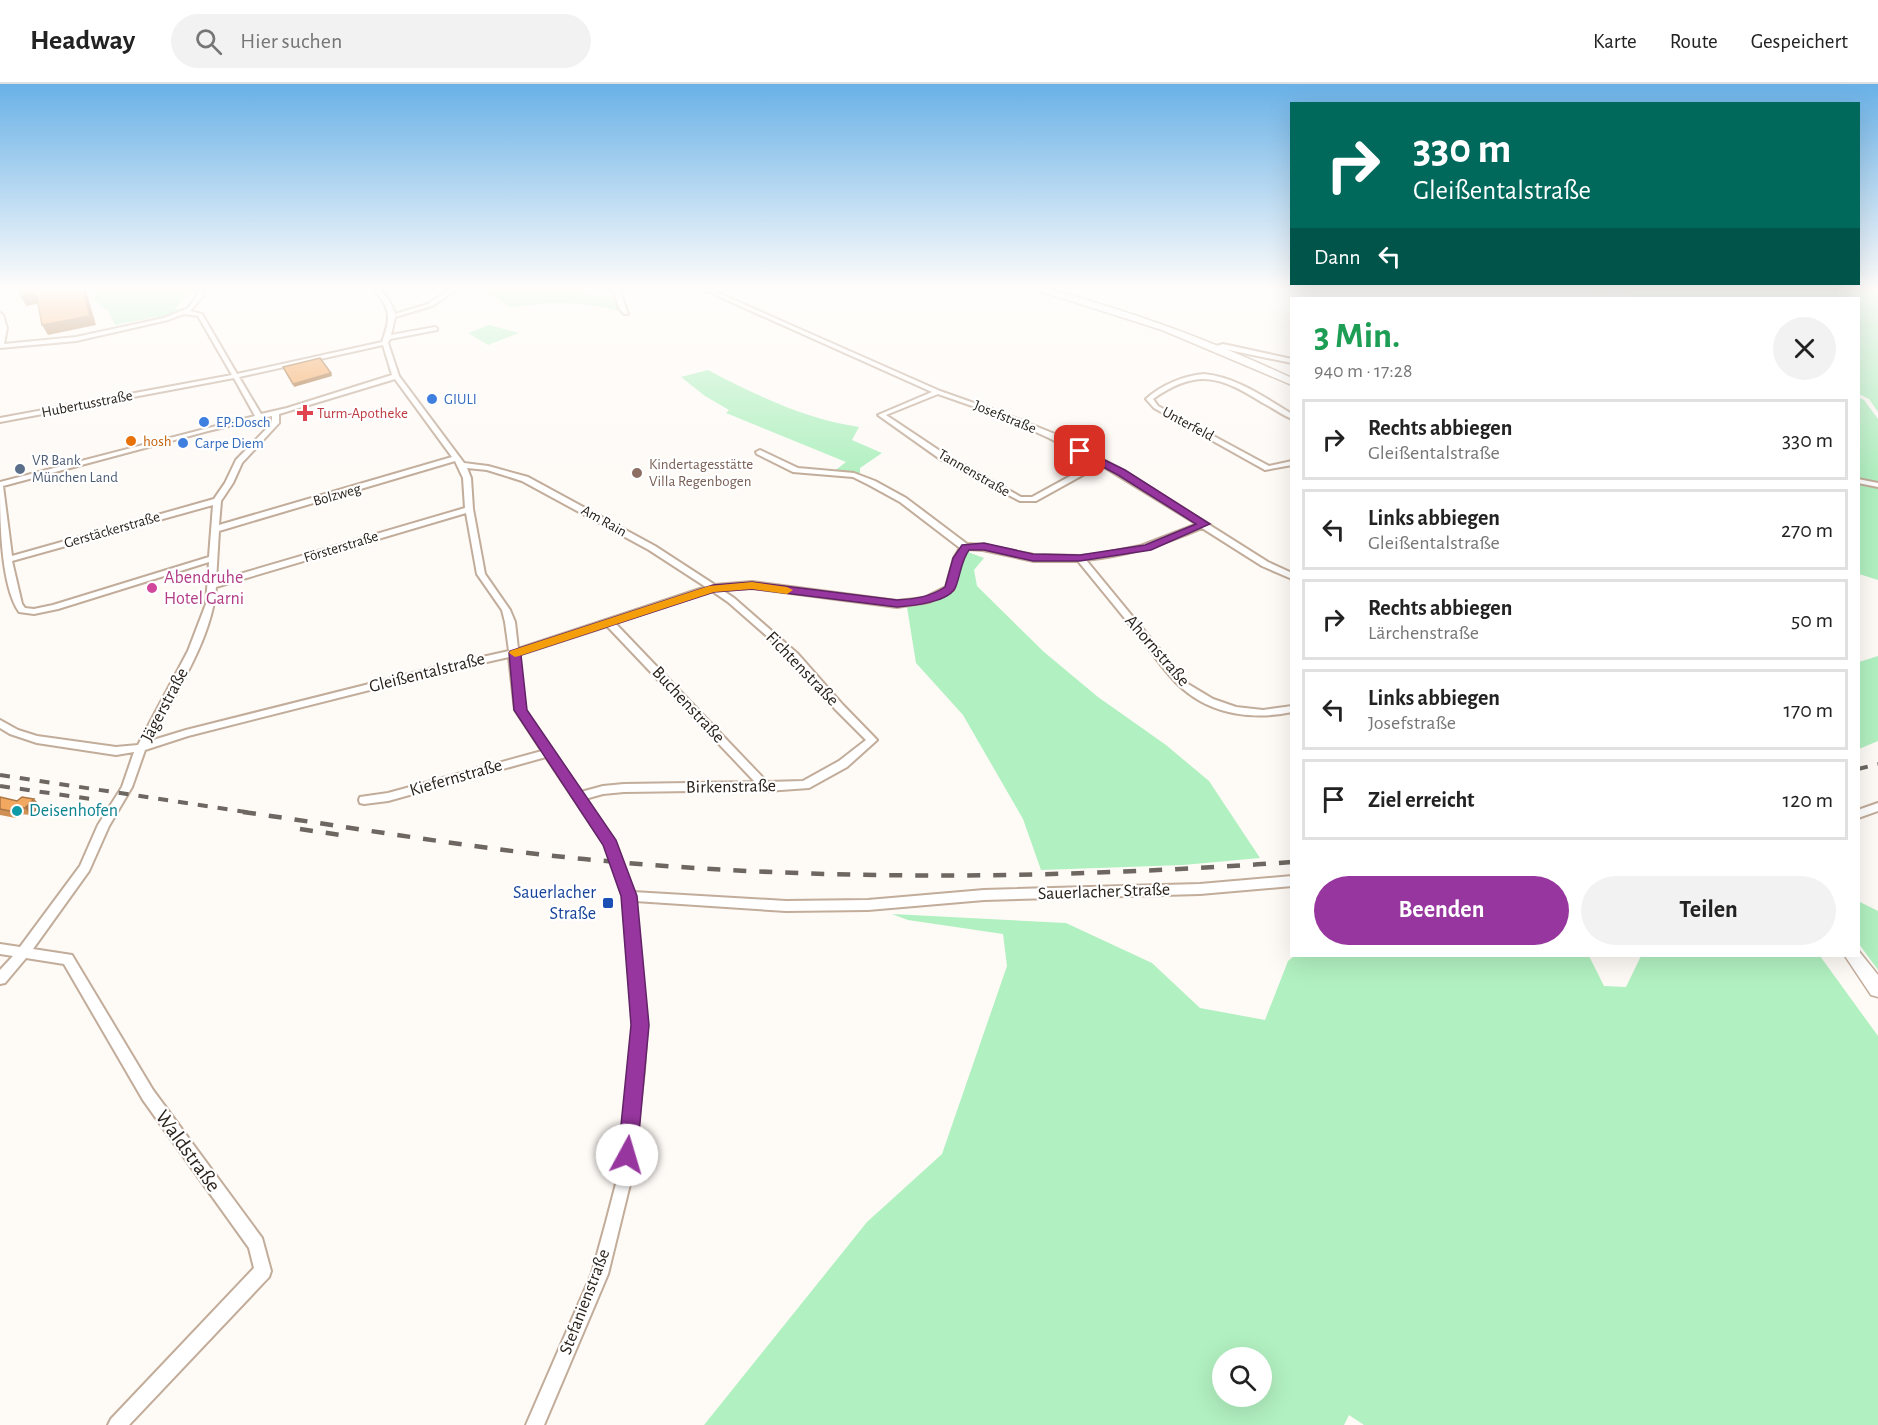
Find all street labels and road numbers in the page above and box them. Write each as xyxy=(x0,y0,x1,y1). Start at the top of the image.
street label: Hubertusstraße xyxy=(40,388,134,420)
street label: Josefstraße xyxy=(972,398,1038,436)
street label: Unterfeld xyxy=(1160,404,1216,444)
street label: Tannenstraße xyxy=(935,446,1013,500)
street label: Bolzweg xyxy=(311,481,363,509)
street label: Am Rain xyxy=(579,502,629,540)
street label: Gerstäckerstraße xyxy=(62,509,162,551)
street label: Försterstraße xyxy=(302,529,380,565)
street label: Ahornstraße xyxy=(1121,612,1193,690)
street label: Fichtenstraße xyxy=(762,628,842,710)
street label: Gleißentalstraße xyxy=(367,650,487,696)
street label: Buchenstraße xyxy=(648,663,728,747)
street label: Jägerstraße xyxy=(138,665,192,745)
street label: Kiefernstraße xyxy=(408,756,504,800)
street label: Birkenstraße xyxy=(686,777,776,797)
street label: Sauerlacher Straße xyxy=(1038,881,1170,903)
street label: Waldstraße xyxy=(151,1106,225,1196)
street label: Stefanienstraße xyxy=(557,1247,613,1357)

